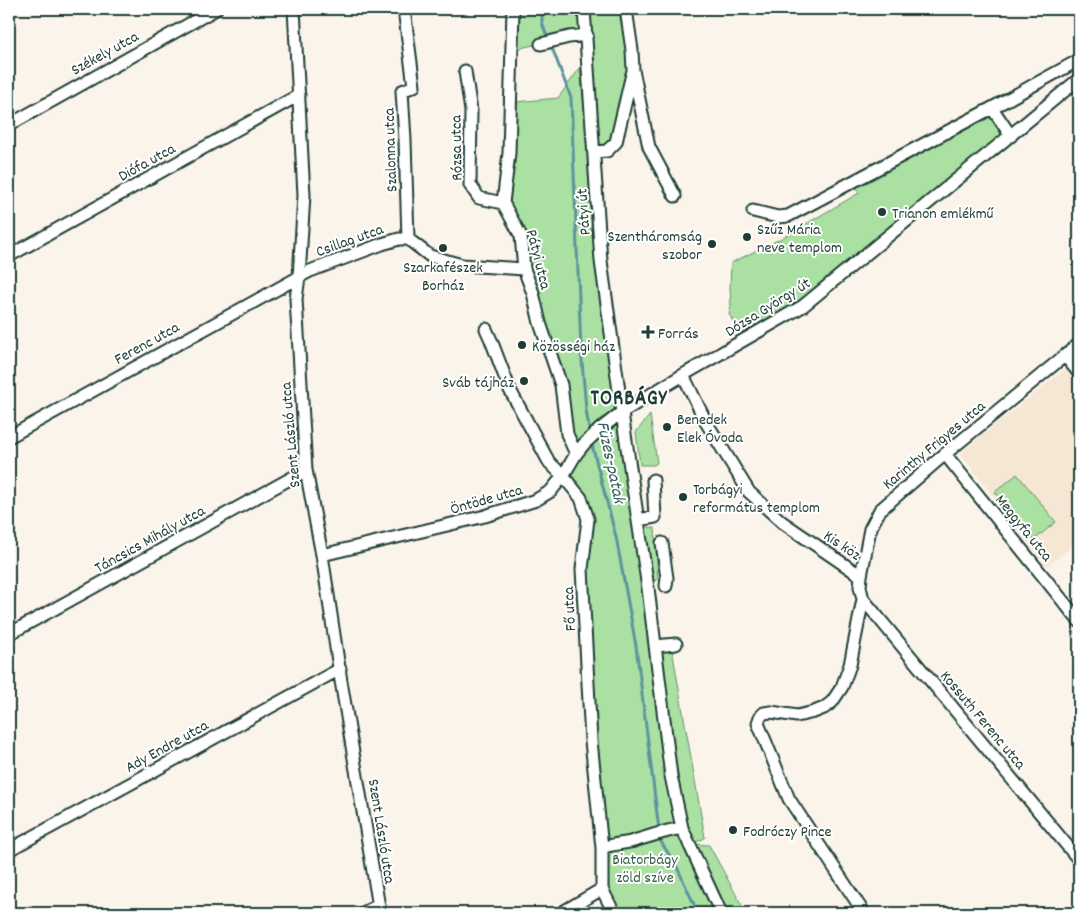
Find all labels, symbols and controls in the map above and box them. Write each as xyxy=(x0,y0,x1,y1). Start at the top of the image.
street label: Székely utca xyxy=(67,26,144,82)
street label: Szalonna utca xyxy=(379,107,404,192)
street label: Rózsa utca xyxy=(445,114,470,181)
street label: Diófa utca xyxy=(115,138,180,188)
street label: Pátyi út xyxy=(571,187,598,236)
place label: Trianon emlékmű xyxy=(892,203,995,226)
marker: Trianon emlékmű xyxy=(876,206,888,218)
street label: Csillag utca xyxy=(313,218,387,264)
place label: Szűz Mária neve templom xyxy=(757,219,842,260)
place label: Szentháromság szobor xyxy=(607,226,702,267)
street label: Pátyi utca xyxy=(519,227,556,292)
marker: Szűz Mária neve templom xyxy=(741,231,753,243)
marker: Szentháromság szobor xyxy=(706,238,718,250)
marker: Szarkafészek Borház xyxy=(437,242,449,254)
place label: Szarkafészek Borház xyxy=(403,257,483,298)
street label: Dózsa György út xyxy=(721,273,816,344)
street label: Ferenc utca xyxy=(110,317,184,372)
place label: Forrás xyxy=(658,323,699,346)
marker: Forrás xyxy=(642,326,654,338)
place label: Közösségi ház xyxy=(532,336,615,359)
marker: Közösségi ház xyxy=(516,339,528,351)
place label: Sváb tájház xyxy=(442,372,514,395)
marker: Sváb tájház xyxy=(518,375,530,387)
street label: Szent László utca xyxy=(275,381,308,488)
district label: TORBÁGY xyxy=(591,385,668,415)
street label: Karinthy Frigyes utca xyxy=(878,396,991,496)
place label: Benedek Elek Óvoda xyxy=(677,409,743,450)
water label: Füzes-patak xyxy=(589,419,631,508)
marker: Benedek Elek Óvoda xyxy=(661,421,673,433)
street label: Öntöde utca xyxy=(448,479,526,522)
place label: Torbágyi református templom xyxy=(693,479,820,520)
street label: Meggyfa utca xyxy=(989,490,1058,567)
marker: Torbágyi református templom xyxy=(677,491,689,503)
street label: Táncsics Mihály utca xyxy=(91,500,210,580)
street label: Kis köz xyxy=(818,525,865,567)
street label: Fő utca xyxy=(558,585,583,632)
street label: Kossuth Ferenc utca xyxy=(934,666,1031,776)
street label: Ady Endre utca xyxy=(121,715,213,780)
street label: Szent László utca xyxy=(361,777,400,886)
place label: Fodróczy Pince xyxy=(743,821,832,844)
marker: Fodróczy Pince xyxy=(727,824,739,836)
park label: Biatorbágy zöld szíve xyxy=(612,849,678,890)

